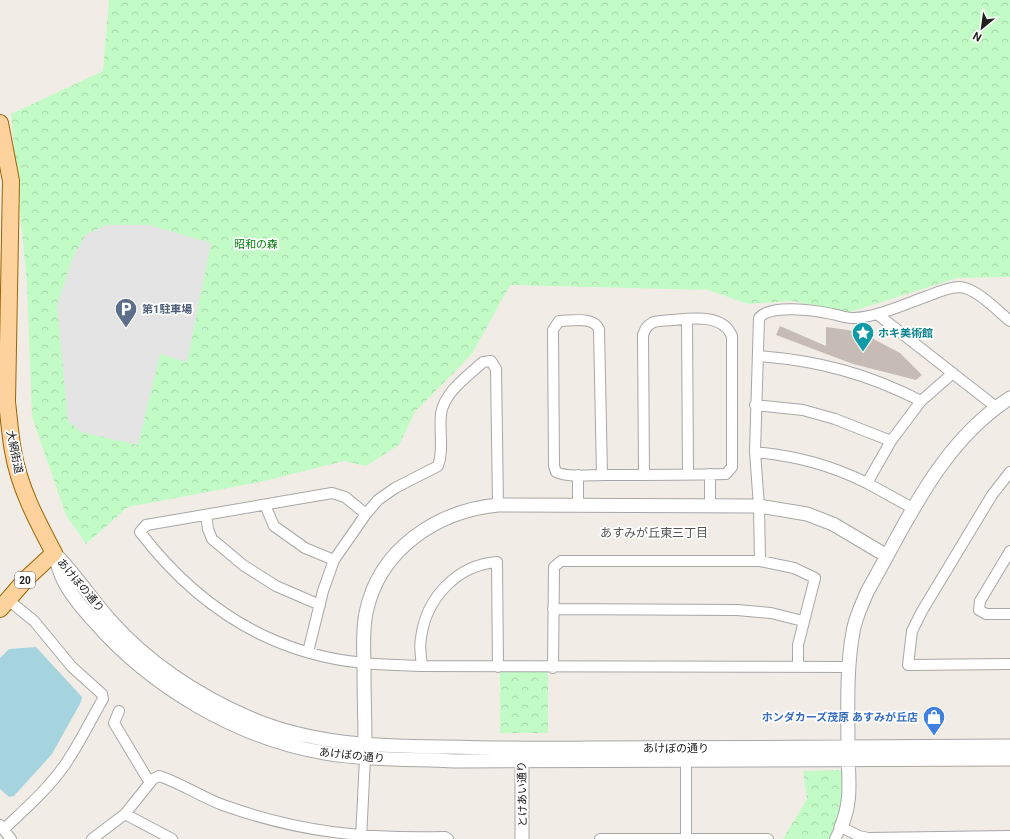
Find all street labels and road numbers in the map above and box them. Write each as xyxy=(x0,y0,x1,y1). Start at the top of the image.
street label: 大網街道 xyxy=(4,429,25,475)
street label: あけぼの通り xyxy=(54,556,107,615)
road number: 20 xyxy=(15,572,35,588)
street label: あけぼの通り xyxy=(643,742,709,755)
street label: あけぼの通り xyxy=(318,746,385,765)
street label: とけあい通り xyxy=(515,761,530,827)

